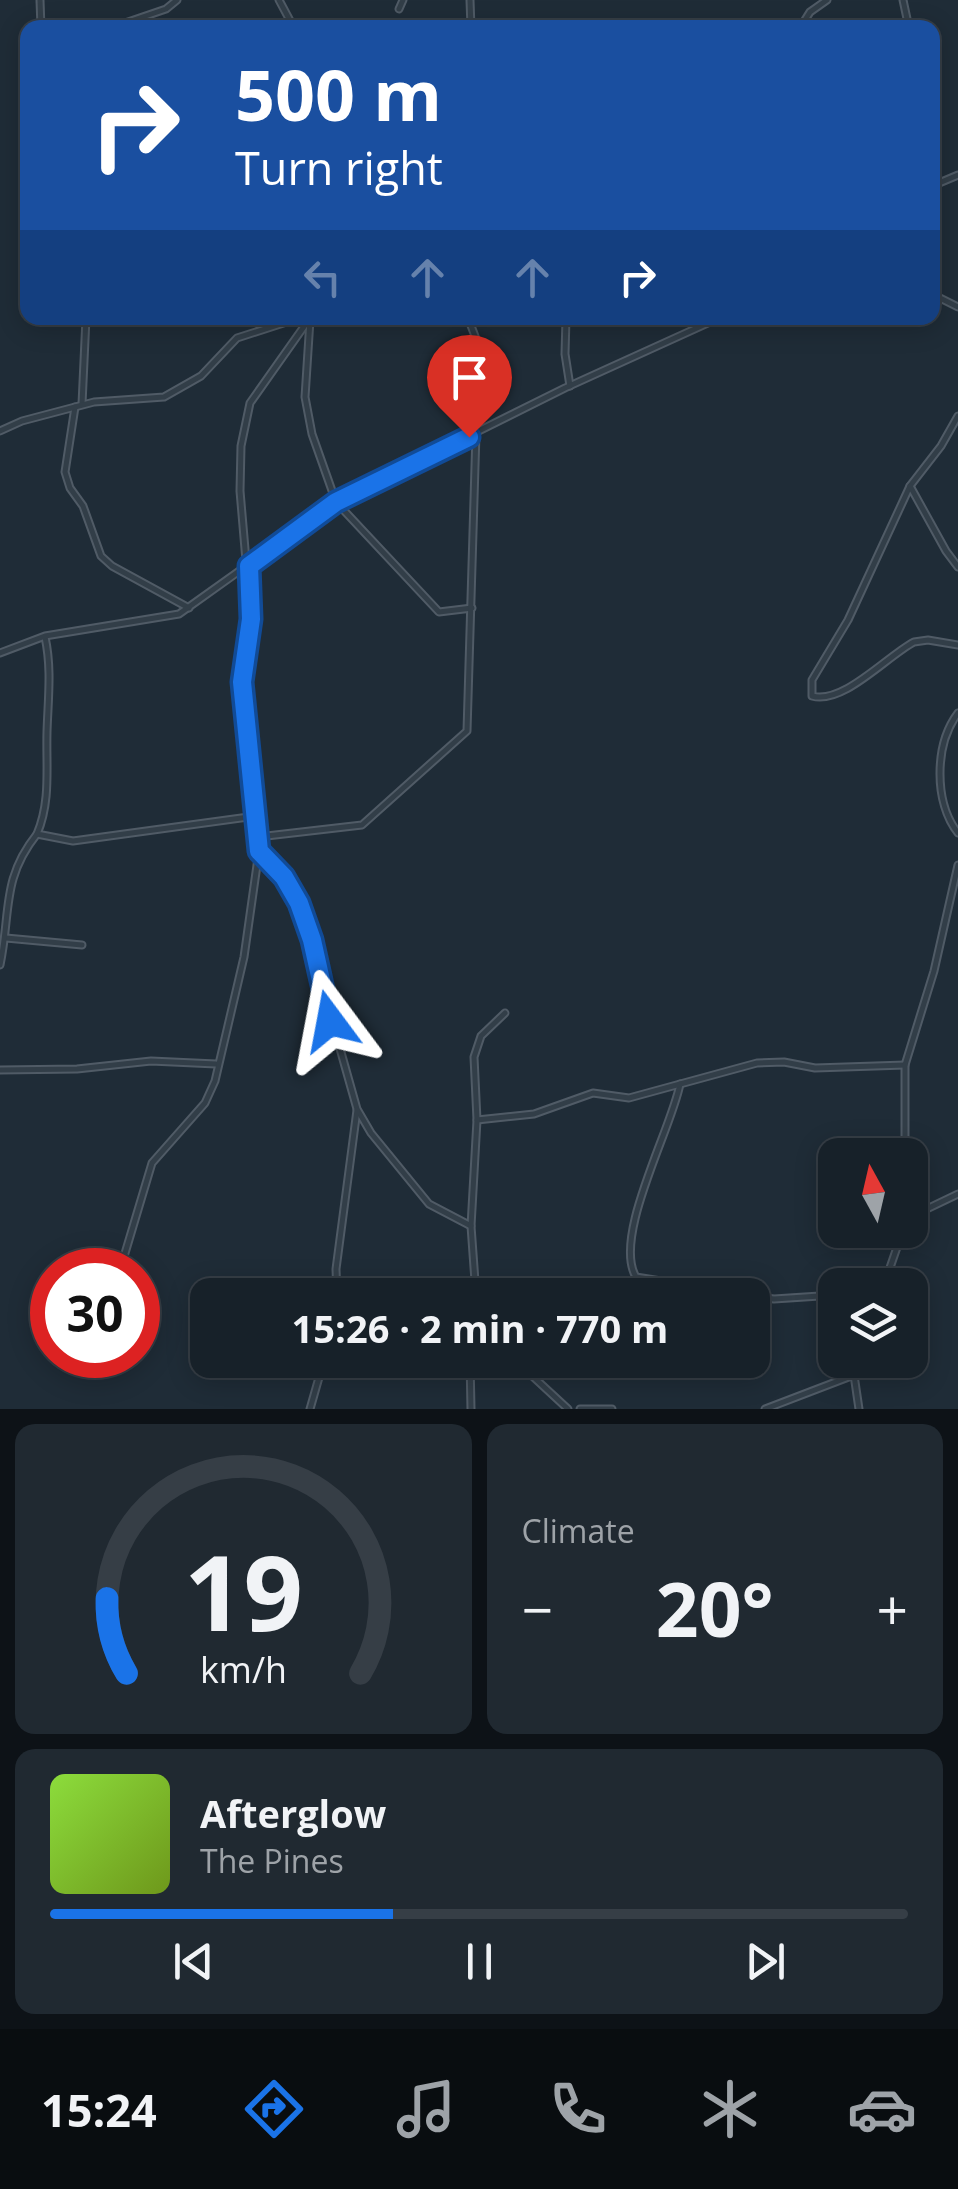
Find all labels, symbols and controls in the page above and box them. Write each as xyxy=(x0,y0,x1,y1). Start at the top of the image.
text: 500 m xyxy=(235,46,442,142)
icon: right xyxy=(70,60,200,190)
text: Turn right xyxy=(235,137,443,198)
icon: left xyxy=(295,250,350,305)
icon: ahead xyxy=(400,250,455,305)
icon: ahead xyxy=(505,250,560,305)
icon: right xyxy=(610,250,665,305)
pin xyxy=(427,335,512,438)
icon: arrive xyxy=(442,350,497,405)
position arrow xyxy=(278,969,382,1073)
north arrow xyxy=(818,1138,928,1248)
map controls xyxy=(818,1138,928,1378)
speed limit sign: 30 xyxy=(30,1248,160,1378)
button: layers xyxy=(818,1268,928,1378)
text: 15:26 · 2 min · 770 m xyxy=(292,1302,668,1354)
text: Climate xyxy=(522,1509,635,1552)
text: 19 xyxy=(184,1520,303,1661)
text: 20° xyxy=(656,1557,774,1659)
text: − xyxy=(522,1571,553,1646)
text: + xyxy=(877,1571,908,1646)
text: km/h xyxy=(200,1645,287,1693)
text: Afterglow xyxy=(200,1787,386,1839)
text: The Pines xyxy=(200,1839,344,1882)
icon: previous xyxy=(166,1934,221,1989)
icon: pause xyxy=(452,1934,507,1989)
icon: next xyxy=(738,1934,793,1989)
icon: directions xyxy=(239,2074,309,2144)
icon: music xyxy=(391,2074,461,2144)
icon: phone xyxy=(543,2074,613,2144)
icon: climate xyxy=(695,2074,765,2144)
icon: car xyxy=(847,2074,917,2144)
text: 15:24 xyxy=(41,2079,157,2140)

